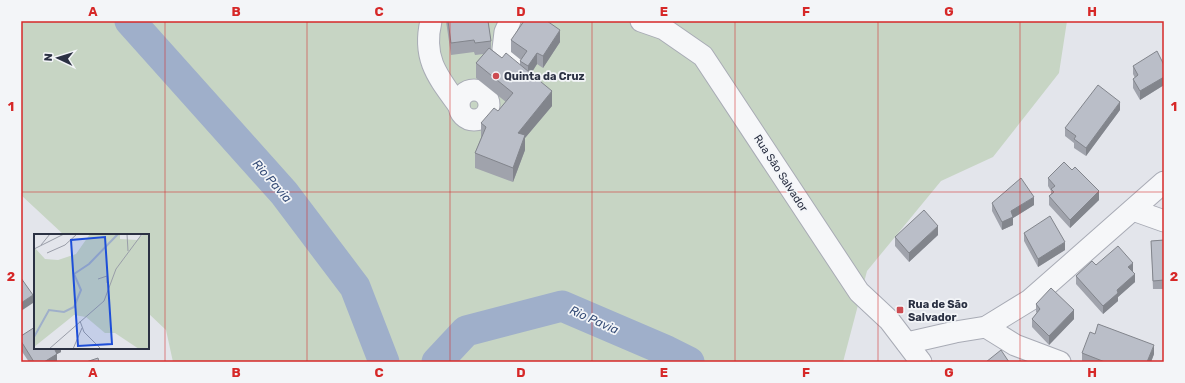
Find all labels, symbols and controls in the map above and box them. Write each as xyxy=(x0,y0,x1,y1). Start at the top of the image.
text: A xyxy=(88,4,98,19)
text: B xyxy=(231,4,241,19)
text: C xyxy=(374,4,384,19)
text: D xyxy=(516,4,526,19)
text: E xyxy=(660,4,668,19)
text: F xyxy=(802,4,810,19)
text: G xyxy=(944,4,954,19)
text: H xyxy=(1087,4,1097,19)
north arrow xyxy=(38,38,78,78)
text: N xyxy=(42,53,55,62)
place label: Quinta da Cruz xyxy=(504,70,585,83)
marker: Quinta da Cruz xyxy=(491,71,501,81)
text: 1 xyxy=(8,99,14,114)
text: 1 xyxy=(1171,99,1177,114)
street label: Rua São Salvador xyxy=(751,132,811,215)
water label: Rio Pavia xyxy=(250,157,294,205)
inset map xyxy=(34,234,149,349)
text: 2 xyxy=(7,269,15,284)
text: 2 xyxy=(1170,269,1178,284)
place label: Rua de São Salvador xyxy=(908,298,968,324)
water label: Rio Pavia xyxy=(567,303,621,337)
marker: Rua de São Salvador xyxy=(895,305,905,315)
text: A xyxy=(88,365,98,380)
text: B xyxy=(231,365,241,380)
text: C xyxy=(374,365,384,380)
text: D xyxy=(516,365,526,380)
text: E xyxy=(660,365,668,380)
text: F xyxy=(802,365,810,380)
text: G xyxy=(944,365,954,380)
text: H xyxy=(1087,365,1097,380)

